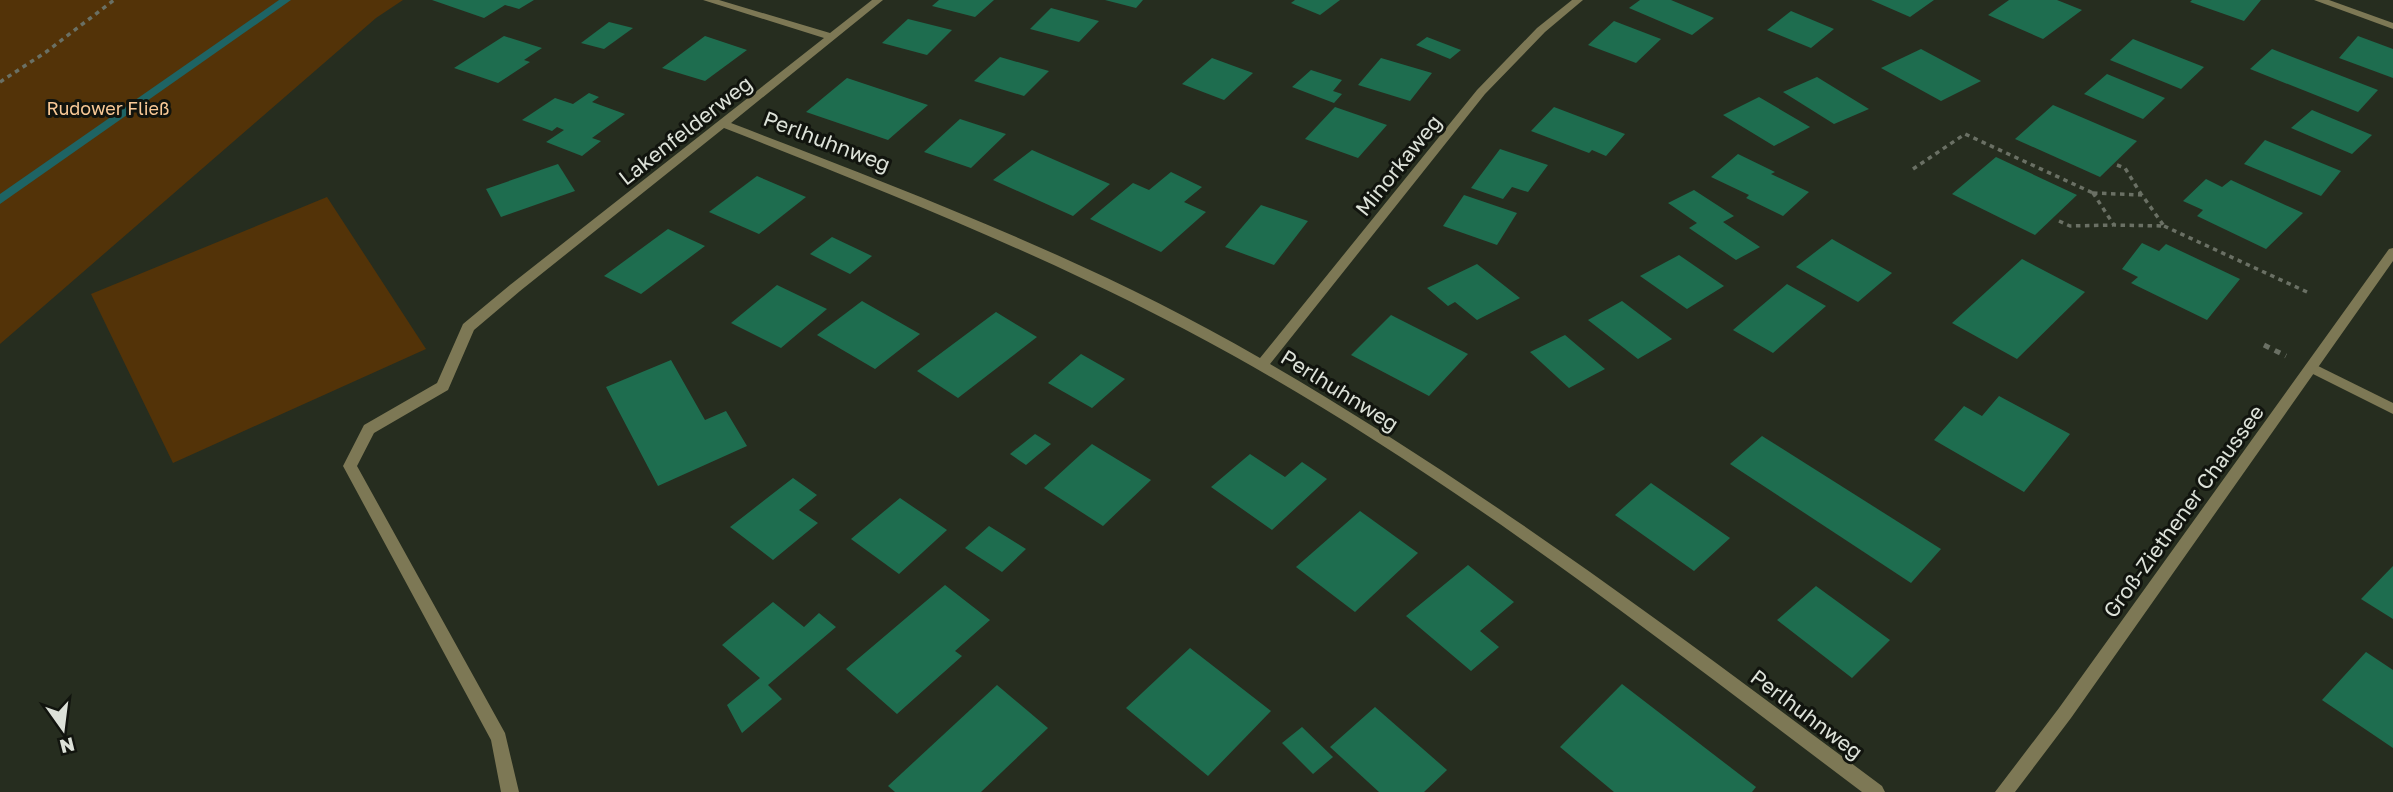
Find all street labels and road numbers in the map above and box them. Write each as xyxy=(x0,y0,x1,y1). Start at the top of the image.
street label: Lakenfelderweg xyxy=(613,70,757,190)
street label: Perlhuhnweg xyxy=(760,105,894,177)
street label: Minorkaweg xyxy=(1349,109,1447,221)
street label: Perlhuhnweg xyxy=(1276,344,1404,436)
street label: Groß-Ziethener Chaussee xyxy=(2097,400,2269,622)
street label: Perlhuhnweg xyxy=(1746,663,1868,765)

